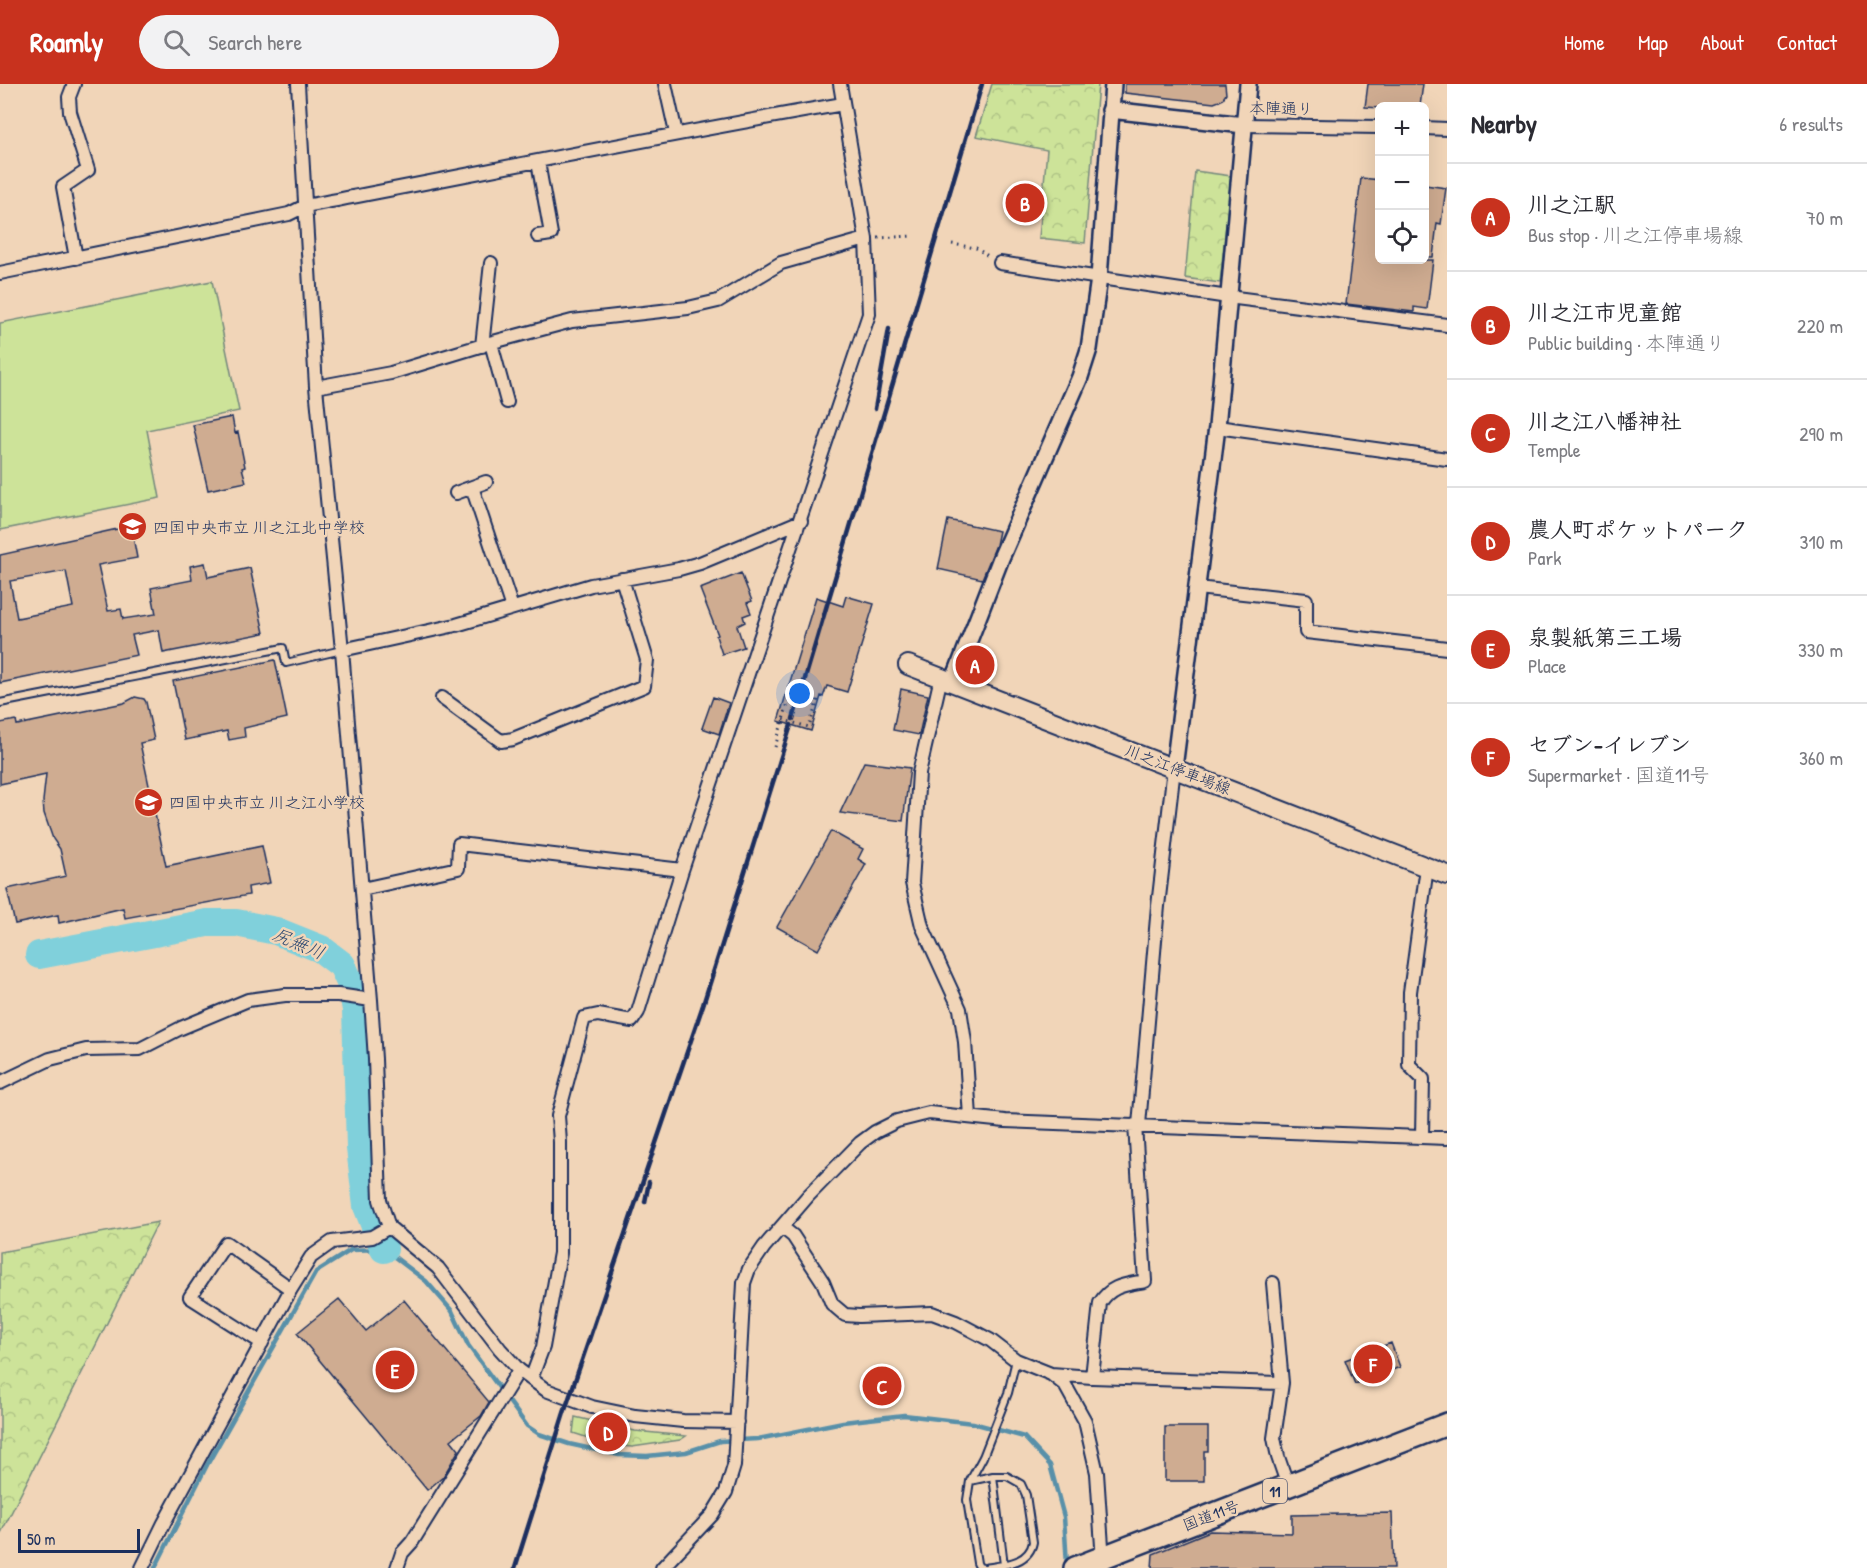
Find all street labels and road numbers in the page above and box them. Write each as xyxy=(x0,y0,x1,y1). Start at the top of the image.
street label: 本陣通り xyxy=(1249,96,1313,120)
street label: 川之江停車場線 xyxy=(1122,739,1234,799)
road number: 11 xyxy=(1263,1479,1287,1503)
street label: 国道11号 xyxy=(1179,1494,1243,1536)

